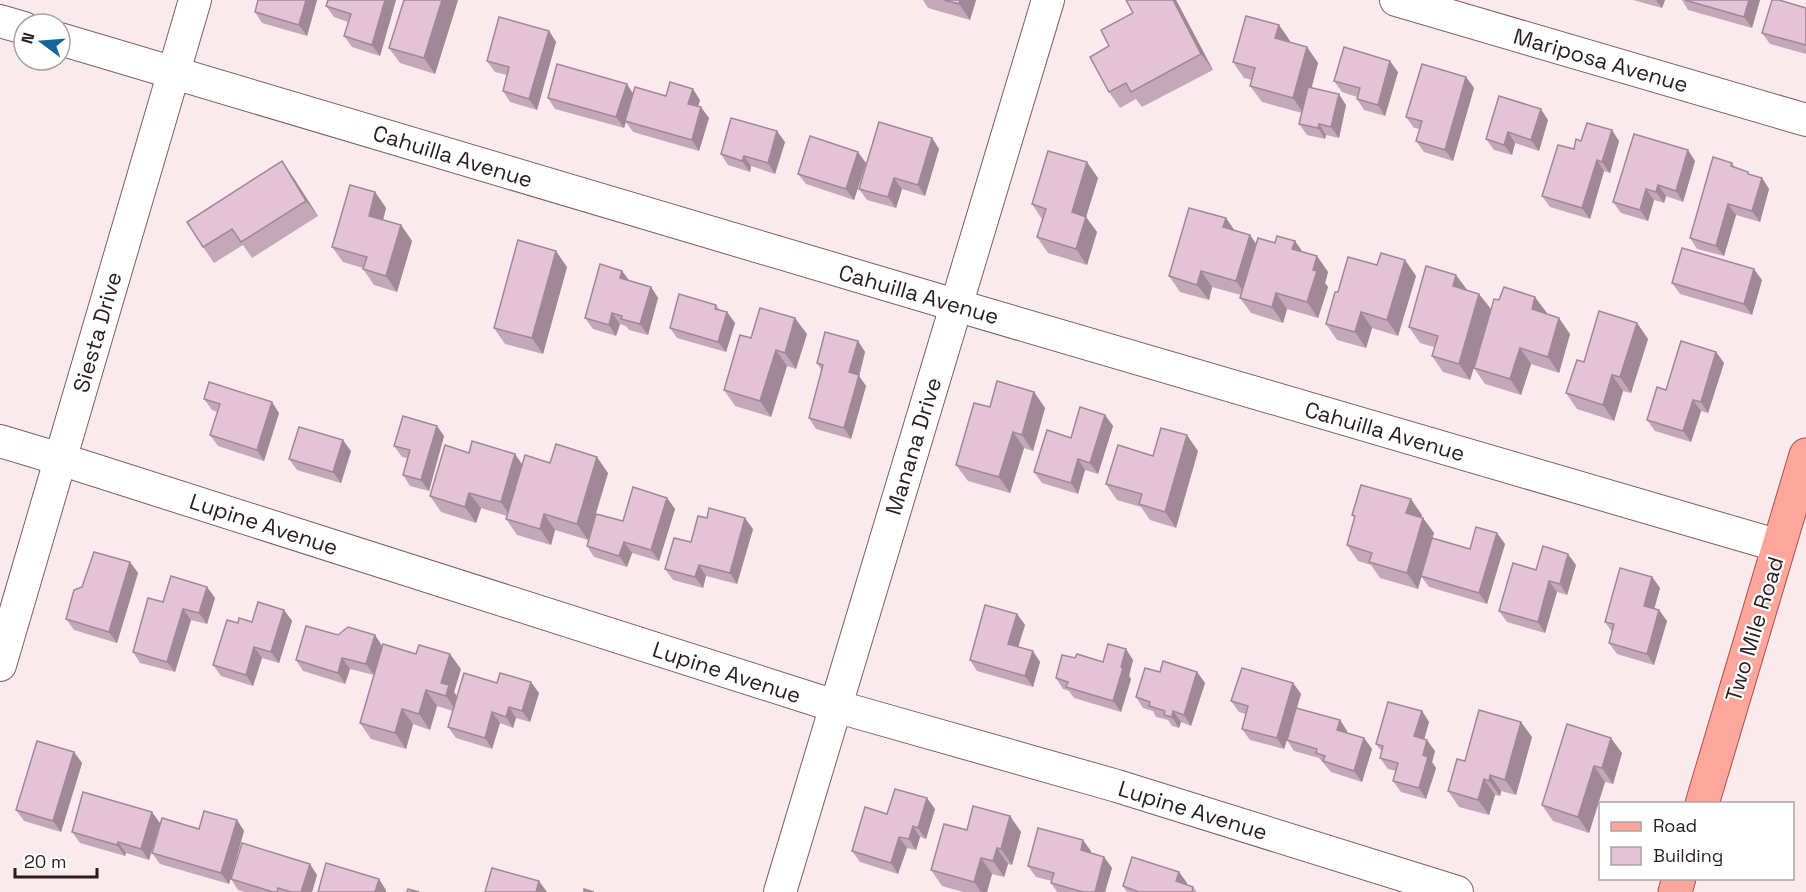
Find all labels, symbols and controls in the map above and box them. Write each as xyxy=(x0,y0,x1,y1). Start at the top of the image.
north arrow xyxy=(12,12,72,72)
street label: Mariposa Avenue xyxy=(1510,22,1692,98)
text: N xyxy=(16,30,40,46)
street label: Cahuilla Avenue xyxy=(370,118,536,194)
street label: Cahuilla Avenue xyxy=(836,258,1002,330)
street label: Siesta Drive xyxy=(66,268,128,396)
street label: Manana Drive xyxy=(879,374,947,518)
street label: Cahuilla Avenue xyxy=(1302,395,1468,467)
street label: Lupine Avenue xyxy=(186,487,342,561)
street label: Two Mile Road xyxy=(1719,553,1789,705)
street label: Lupine Avenue xyxy=(649,635,805,709)
street label: Lupine Avenue xyxy=(1115,774,1271,846)
legend xyxy=(1599,802,1794,880)
text: Road xyxy=(1653,814,1697,837)
scale bar xyxy=(15,841,98,879)
text: Building xyxy=(1653,844,1723,867)
text: 20 m xyxy=(24,850,67,873)

